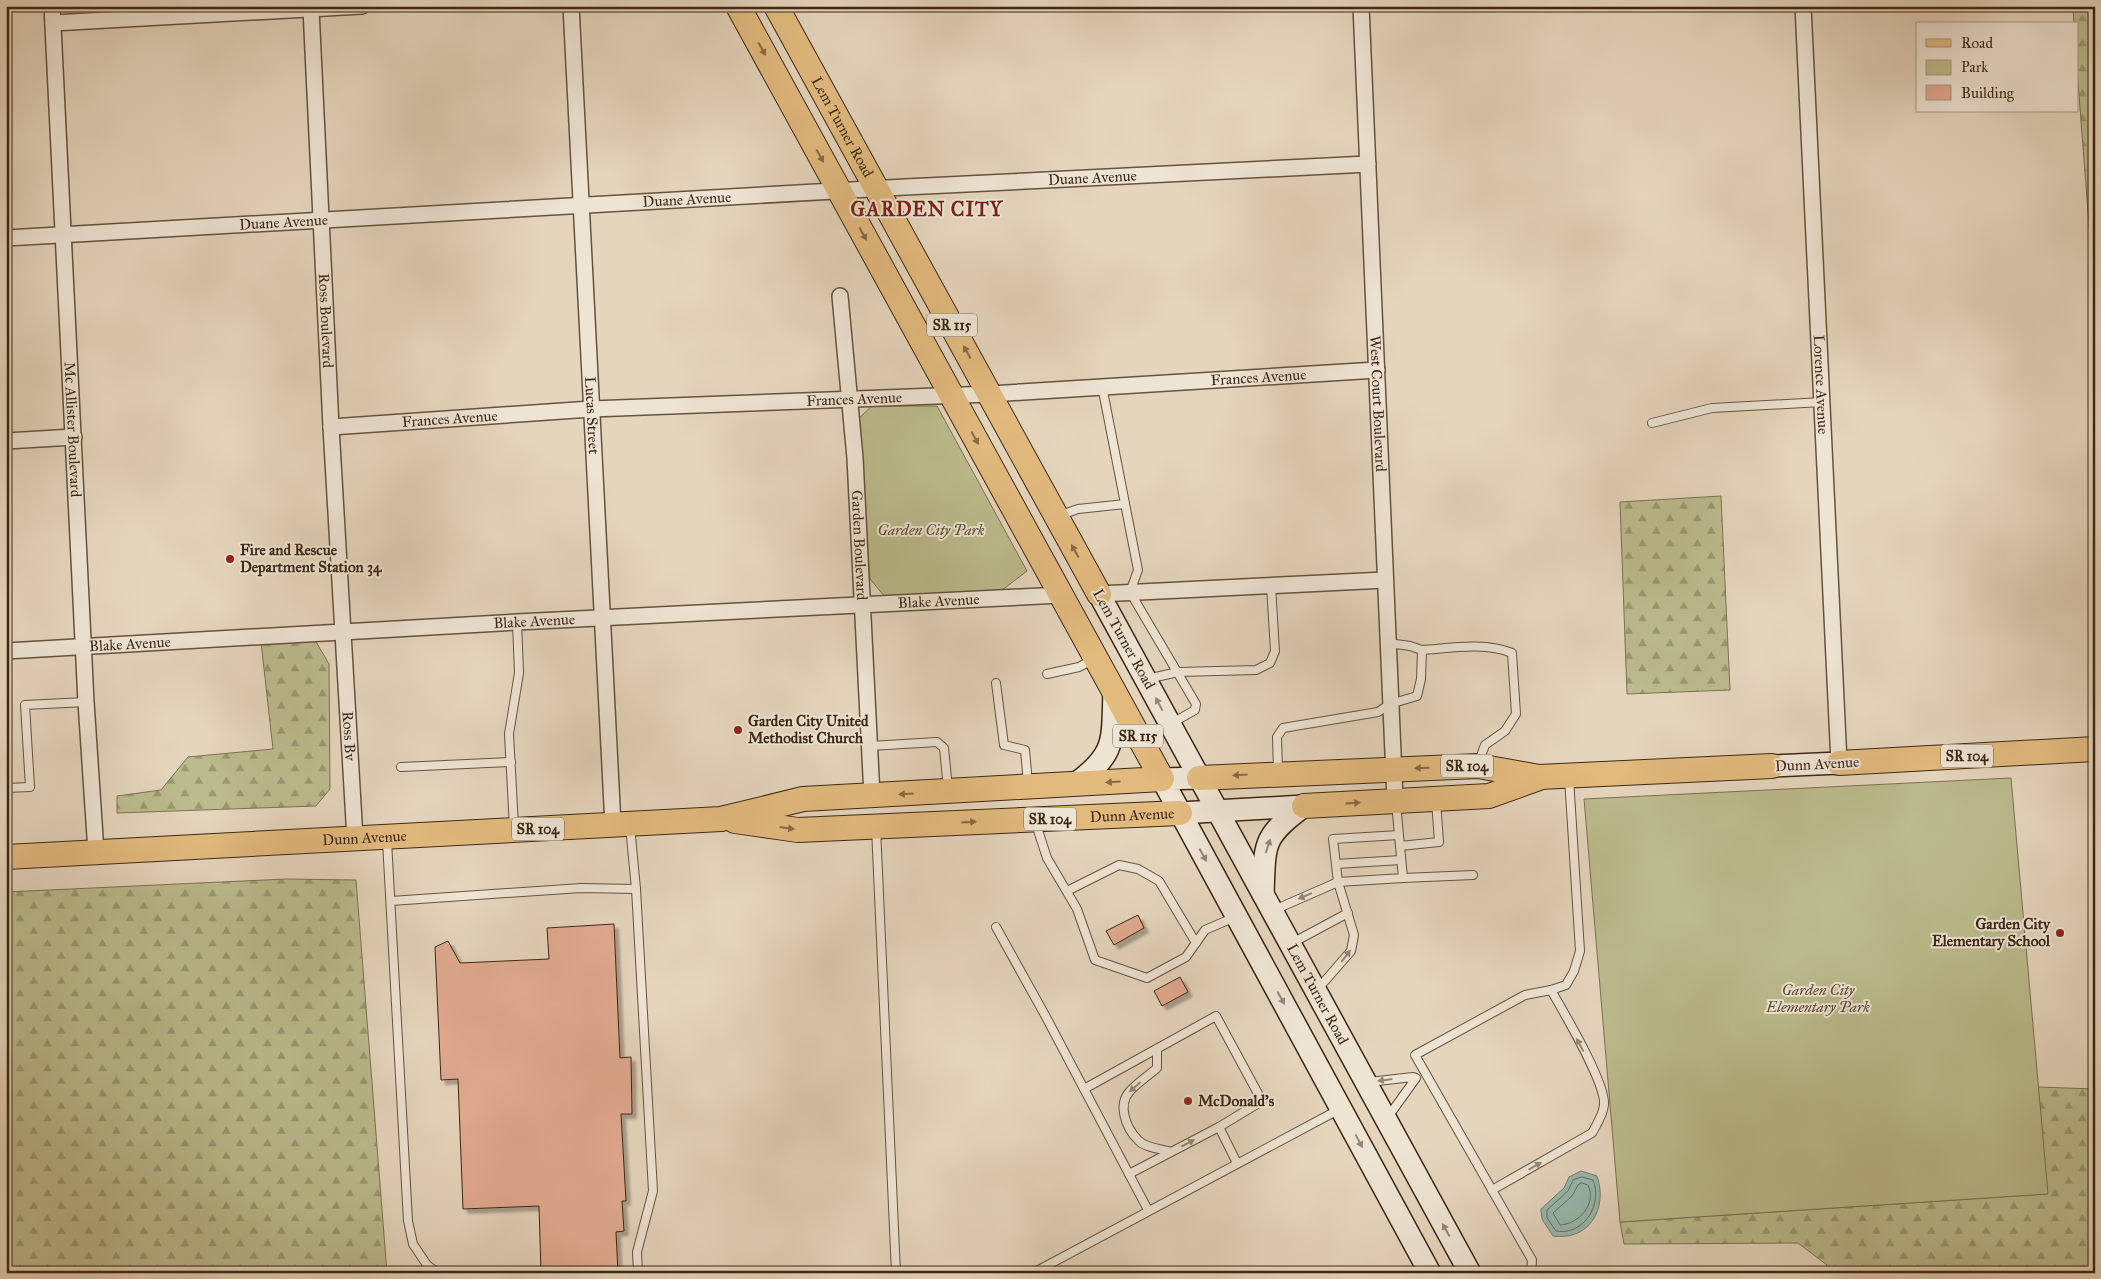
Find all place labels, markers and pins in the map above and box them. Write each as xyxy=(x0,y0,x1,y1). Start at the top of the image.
place label: Fire and Rescue Department Station 34 xyxy=(240,541,382,577)
marker: Fire and Rescue Department Station 34 xyxy=(224,553,236,565)
place label: Garden City United Methodist Church xyxy=(748,712,869,747)
marker: Garden City United Methodist Church xyxy=(732,724,744,736)
place label: Garden City Elementary School xyxy=(1932,915,2051,951)
marker: Garden City Elementary School xyxy=(2054,927,2066,939)
place label: McDonald's xyxy=(1198,1092,1275,1110)
marker: McDonald's xyxy=(1182,1095,1194,1107)

